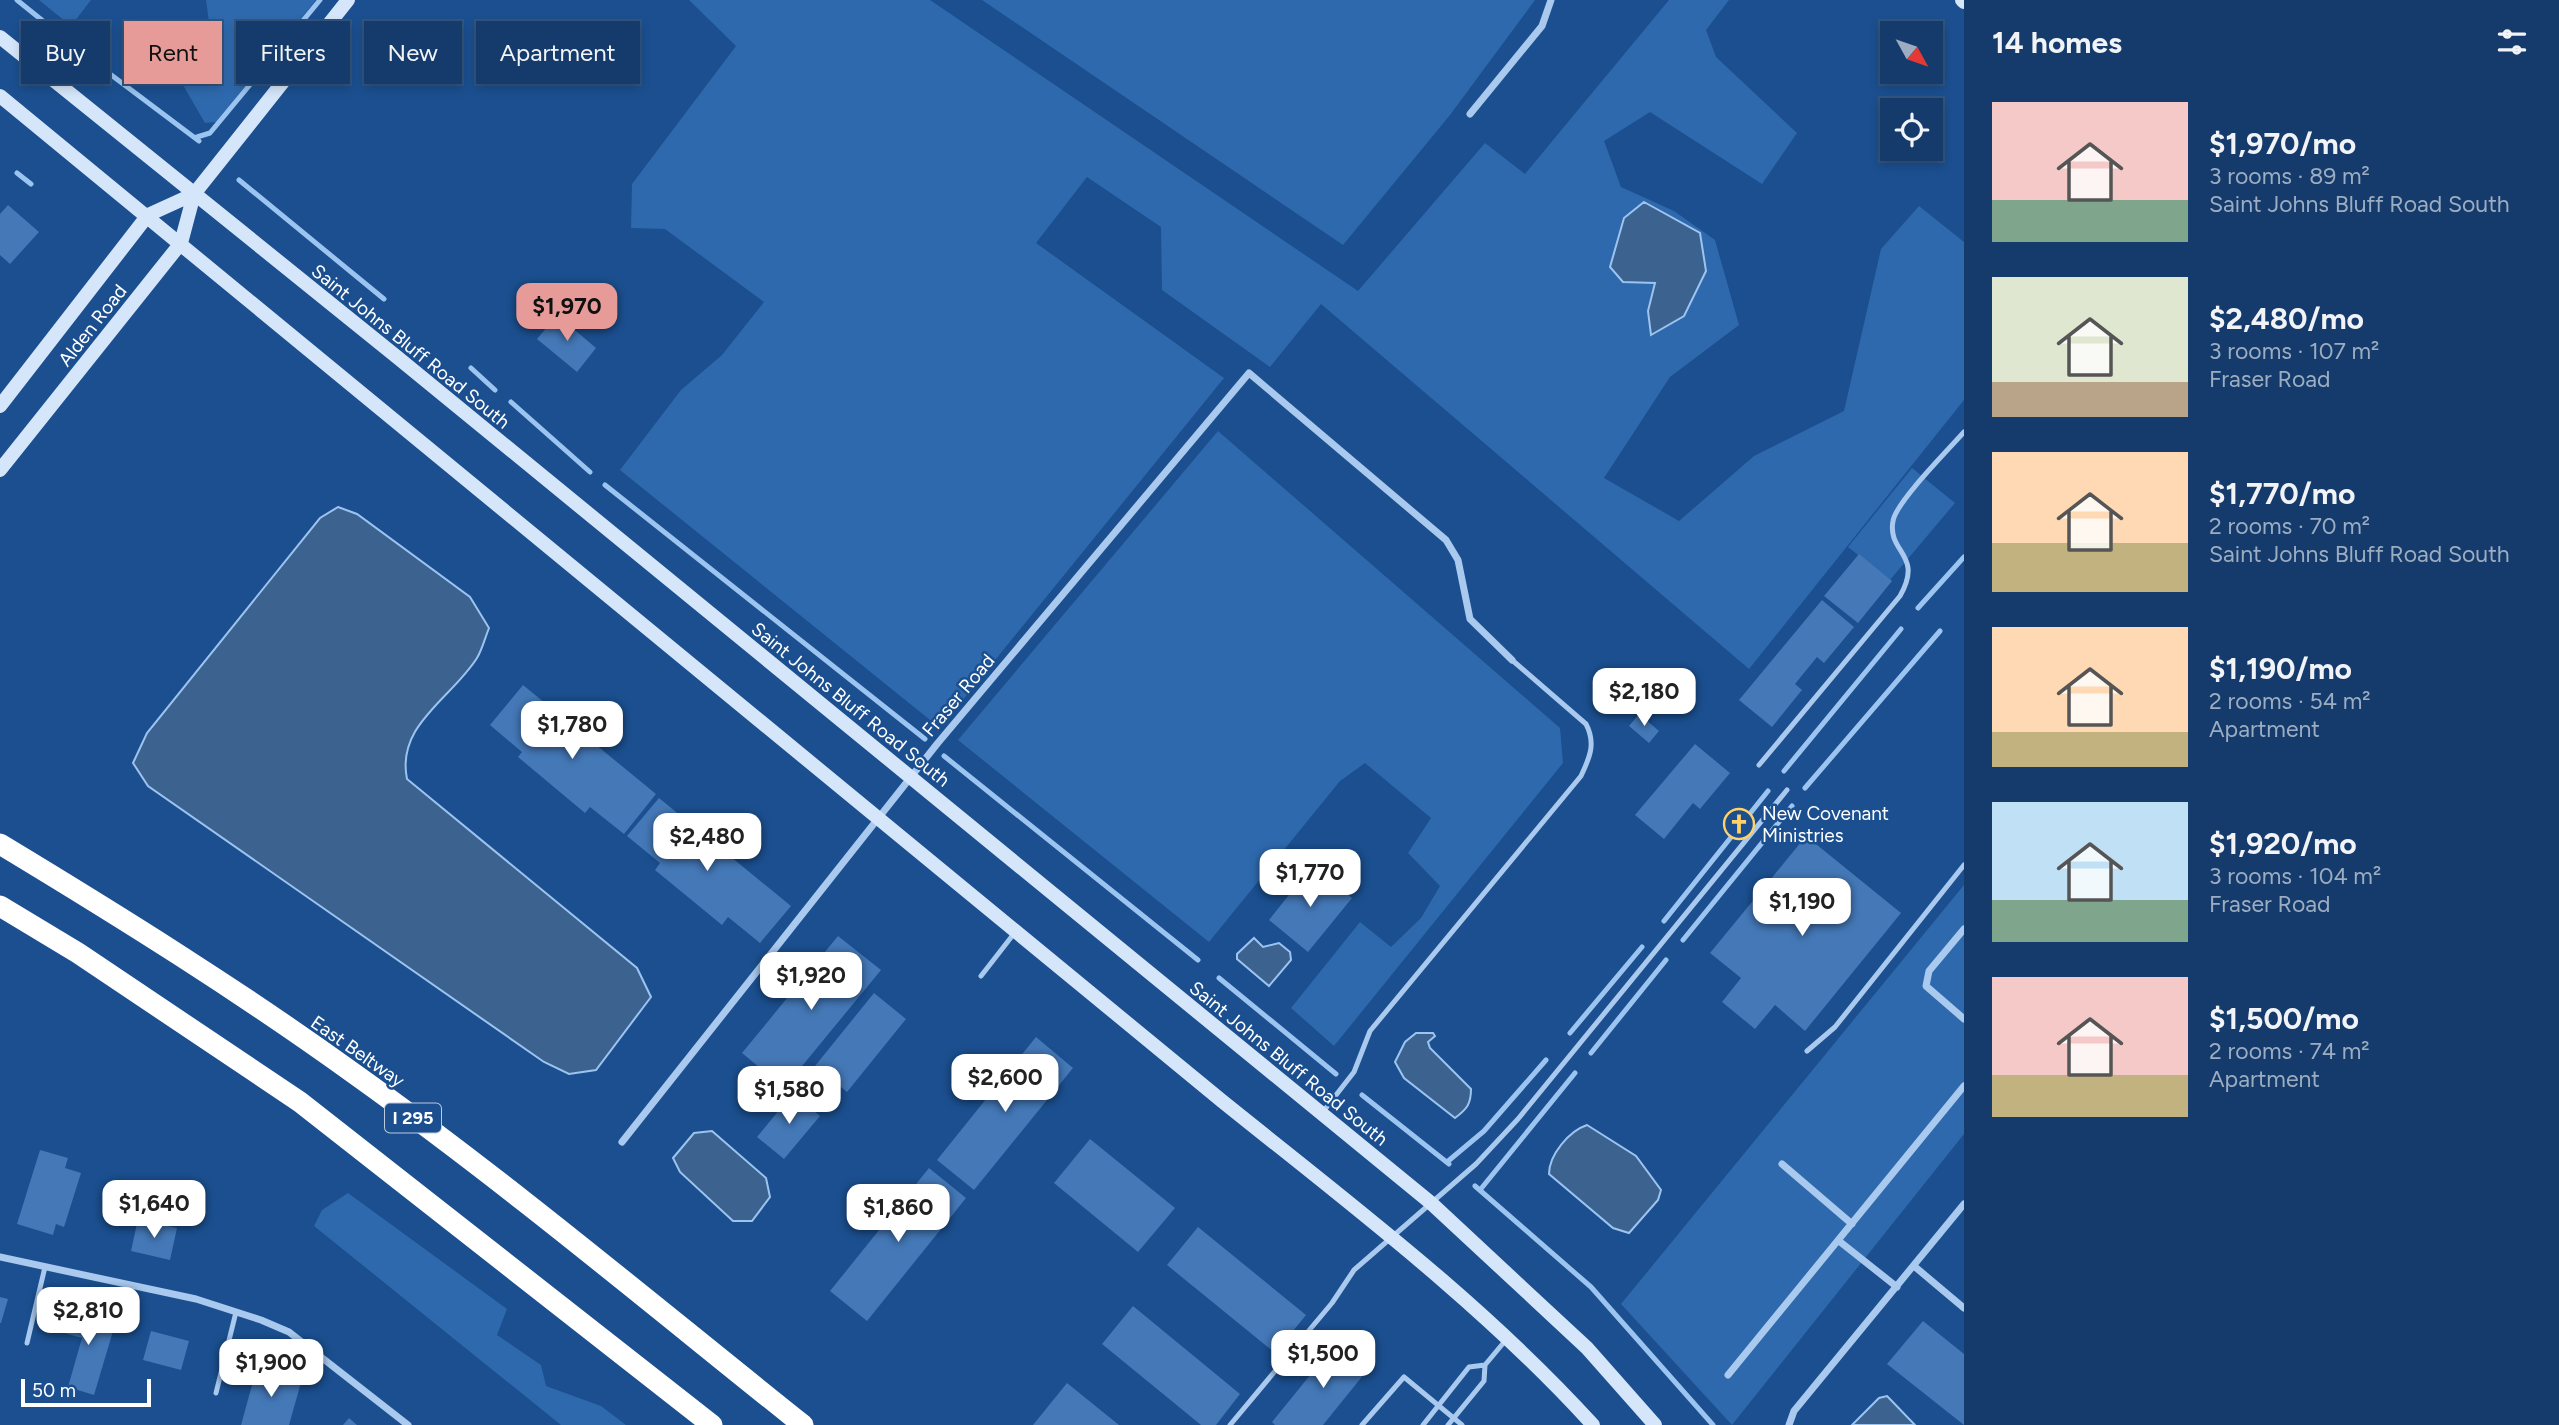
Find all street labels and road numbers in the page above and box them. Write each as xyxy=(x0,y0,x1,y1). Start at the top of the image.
street label: Saint Johns Bluff Road South xyxy=(307,259,514,433)
street label: Alden Road xyxy=(53,280,131,371)
street label: Saint Johns Bluff Road South xyxy=(747,617,954,791)
street label: Fraser Road xyxy=(917,650,999,741)
street label: Saint Johns Bluff Road South xyxy=(1185,976,1392,1150)
street label: East Beltway xyxy=(306,1011,409,1092)
road number: I 295 xyxy=(385,1104,441,1133)

